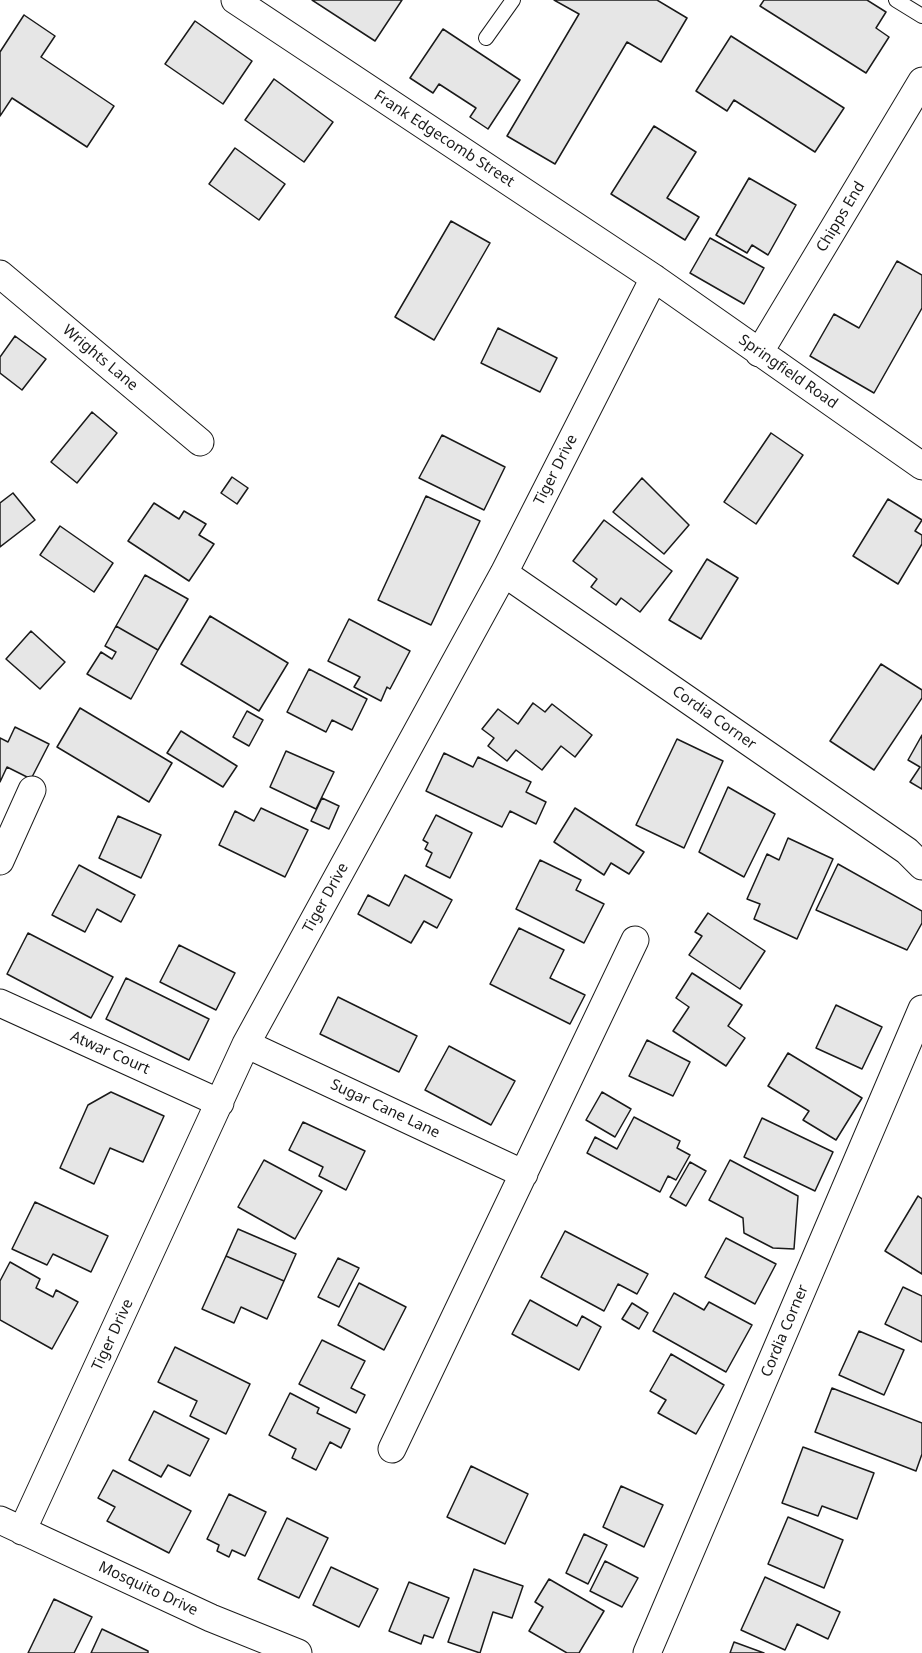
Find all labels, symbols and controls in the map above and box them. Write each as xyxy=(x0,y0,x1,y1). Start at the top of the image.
street label: Frank Edgecomb Street xyxy=(370,87,518,191)
street label: Chipps End xyxy=(813,179,869,255)
street label: Wrights Lane xyxy=(59,321,141,395)
street label: Springfield Road xyxy=(735,331,841,413)
street label: Tiger Drive xyxy=(530,432,582,508)
street label: Cordia Corner xyxy=(668,682,760,754)
street label: Tiger Drive xyxy=(299,860,353,936)
street label: Atwar Court xyxy=(68,1028,152,1078)
street label: Sugar Cane Lane xyxy=(327,1076,443,1142)
street label: Cordia Corner xyxy=(757,1282,813,1380)
street label: Tiger Drive xyxy=(89,1296,137,1374)
street label: Mosquito Drive xyxy=(95,1558,201,1620)

